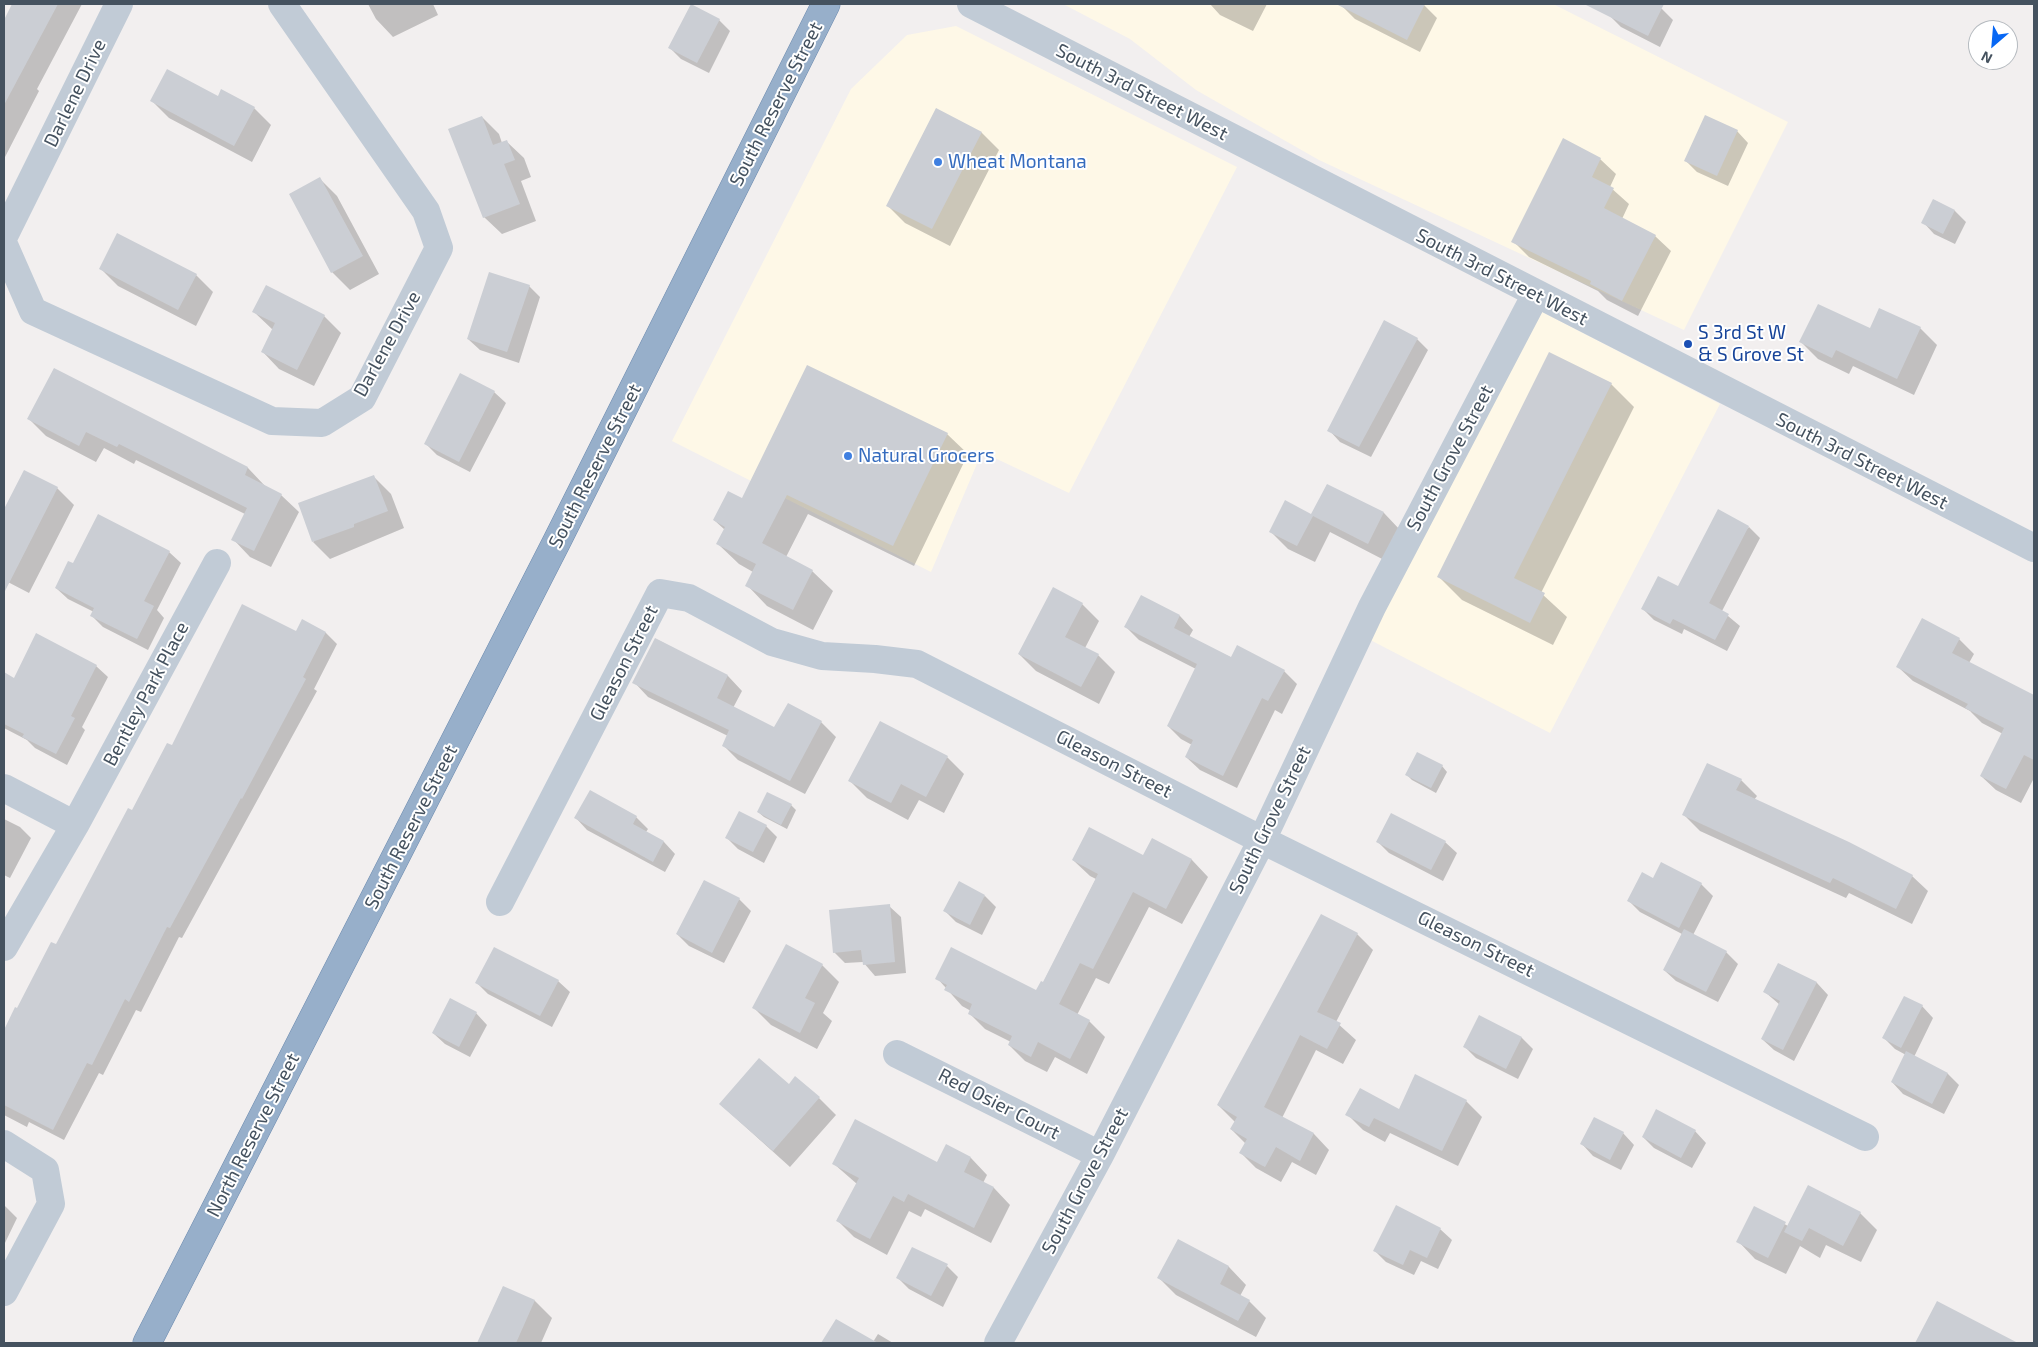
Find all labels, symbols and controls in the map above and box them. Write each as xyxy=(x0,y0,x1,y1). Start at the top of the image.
street label: South Reserve Street xyxy=(725,18,827,190)
north arrow xyxy=(1968,20,2018,70)
street label: Darlene Drive xyxy=(39,35,111,151)
street label: South 3rd Street West xyxy=(1052,39,1232,145)
text: N xyxy=(1978,48,1995,68)
place label: Wheat Montana xyxy=(948,151,1087,173)
marker: Wheat Montana xyxy=(932,156,944,168)
street label: South 3rd Street West xyxy=(1412,224,1592,330)
street label: Darlene Drive xyxy=(349,287,425,401)
place label: S 3rd St W & S Grove St xyxy=(1698,322,1804,366)
marker: S 3rd St W & S Grove St xyxy=(1682,338,1694,350)
street label: South Reserve Street xyxy=(544,380,646,552)
street label: South Grove Street xyxy=(1402,381,1498,535)
street label: South 3rd Street West xyxy=(1772,408,1952,514)
place label: Natural Grocers xyxy=(858,445,995,467)
marker: Natural Grocers xyxy=(842,450,854,462)
street label: Gleason Street xyxy=(585,601,663,725)
street label: Bentley Park Place xyxy=(98,618,194,770)
street label: Gleason Street xyxy=(1052,725,1176,803)
street label: South Reserve Street xyxy=(360,741,462,913)
street label: South Grove Street xyxy=(1224,742,1316,898)
street label: Gleason Street xyxy=(1414,906,1538,982)
street label: North Reserve Street xyxy=(202,1049,304,1221)
street label: Red Osier Court xyxy=(934,1064,1064,1144)
street label: South Grove Street xyxy=(1037,1104,1133,1258)

